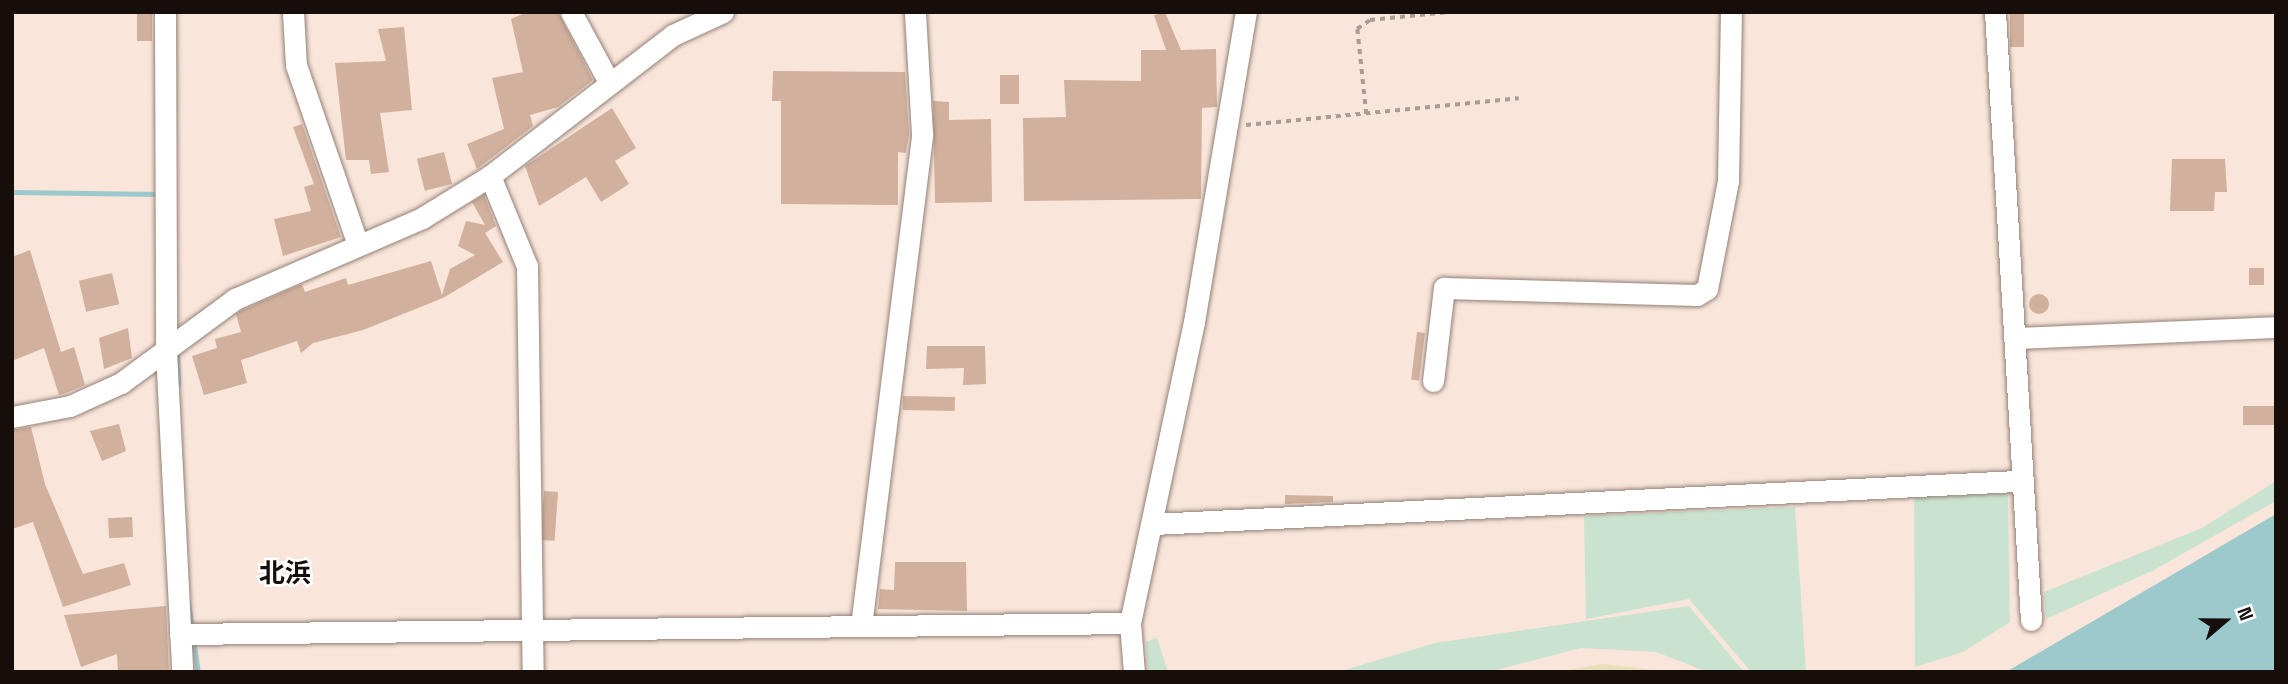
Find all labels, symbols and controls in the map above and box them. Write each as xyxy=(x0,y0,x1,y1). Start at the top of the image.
district label: 北浜 xyxy=(259,558,311,590)
north arrow xyxy=(2190,586,2260,656)
text: N xyxy=(2231,603,2259,624)

